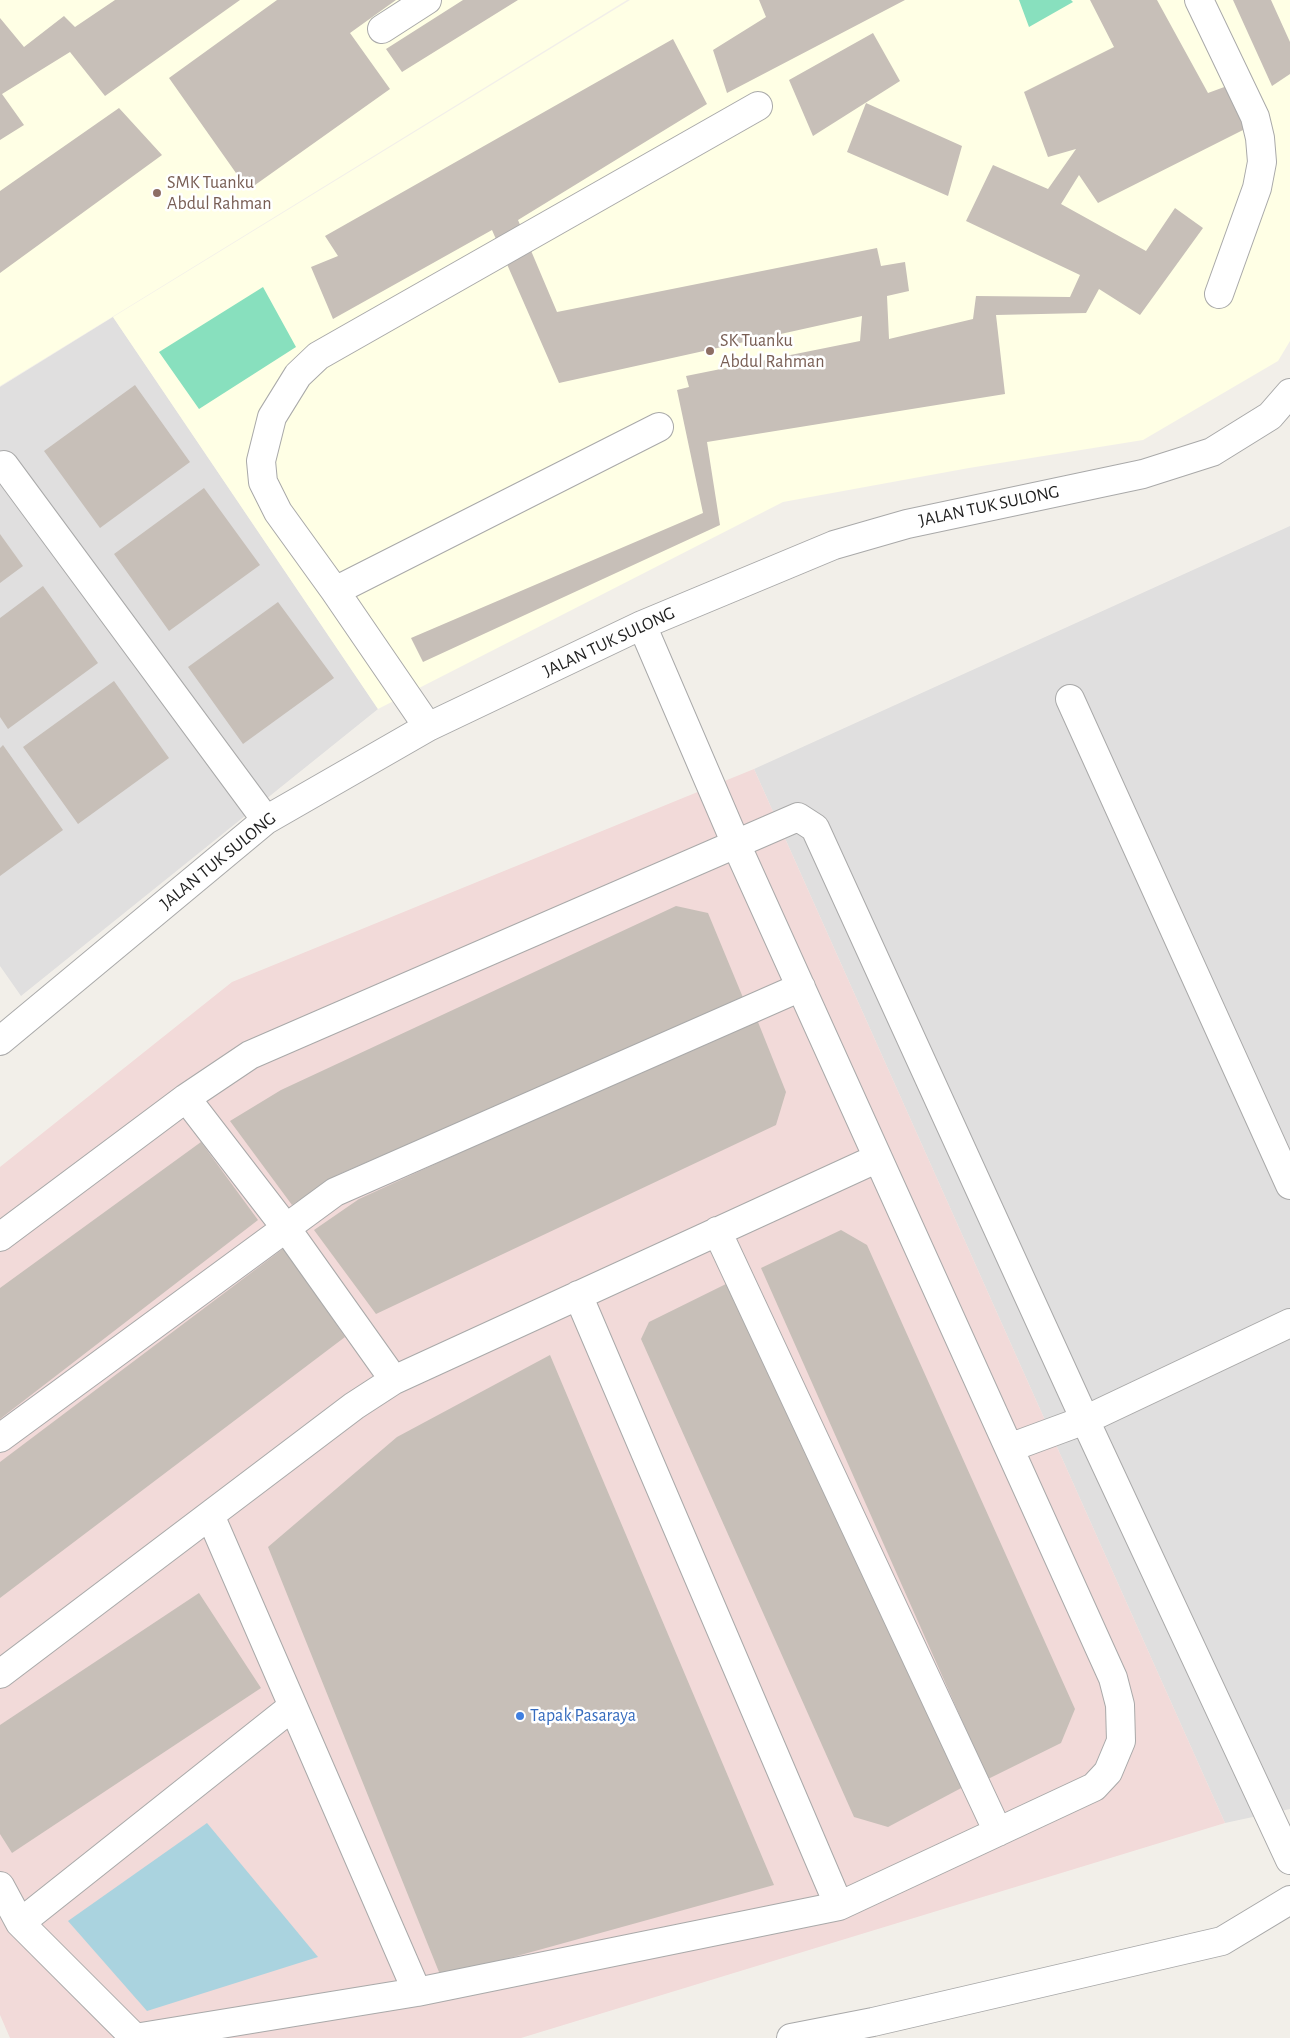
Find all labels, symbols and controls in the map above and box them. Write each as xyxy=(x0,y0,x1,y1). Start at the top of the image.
place label: SMK Tuanku Abdul Rahman xyxy=(167,172,272,214)
marker: SMK Tuanku Abdul Rahman xyxy=(151,187,163,199)
place label: SK Tuanku Abdul Rahman xyxy=(720,330,825,372)
marker: SK Tuanku Abdul Rahman xyxy=(704,345,716,357)
street label: JALAN TUK SULONG xyxy=(917,481,1061,531)
street label: JALAN TUK SULONG xyxy=(540,602,678,682)
street label: JALAN TUK SULONG xyxy=(156,808,280,914)
place label: Tapak Pasaraya xyxy=(530,1705,636,1727)
marker: Tapak Pasaraya xyxy=(514,1710,526,1722)

